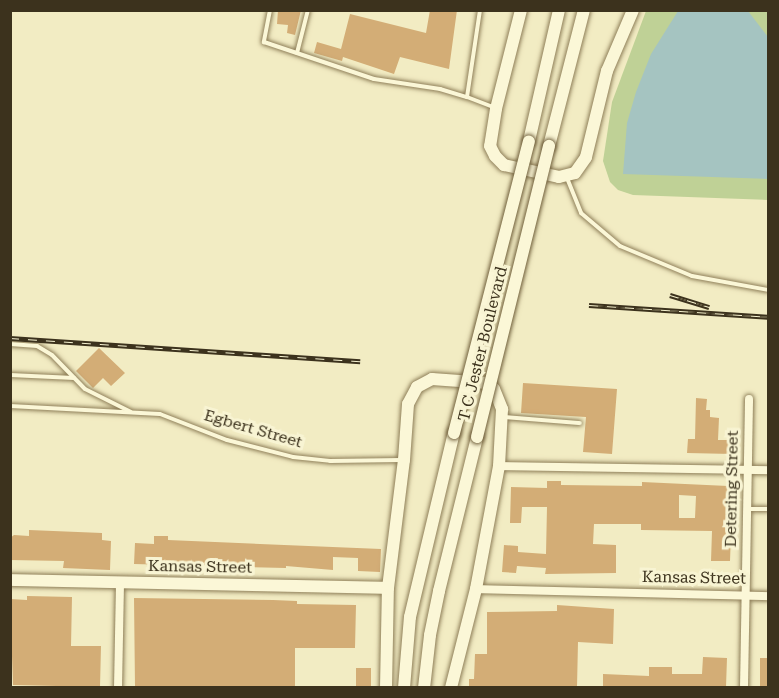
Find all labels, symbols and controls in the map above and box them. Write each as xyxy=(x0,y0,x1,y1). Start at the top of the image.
street label: T C Jester Boulevard xyxy=(454,264,512,424)
street label: Egbert Street xyxy=(202,406,304,452)
street label: Detering Street xyxy=(721,430,743,548)
street label: Kansas Street xyxy=(148,556,252,578)
street label: Kansas Street xyxy=(642,567,746,589)

